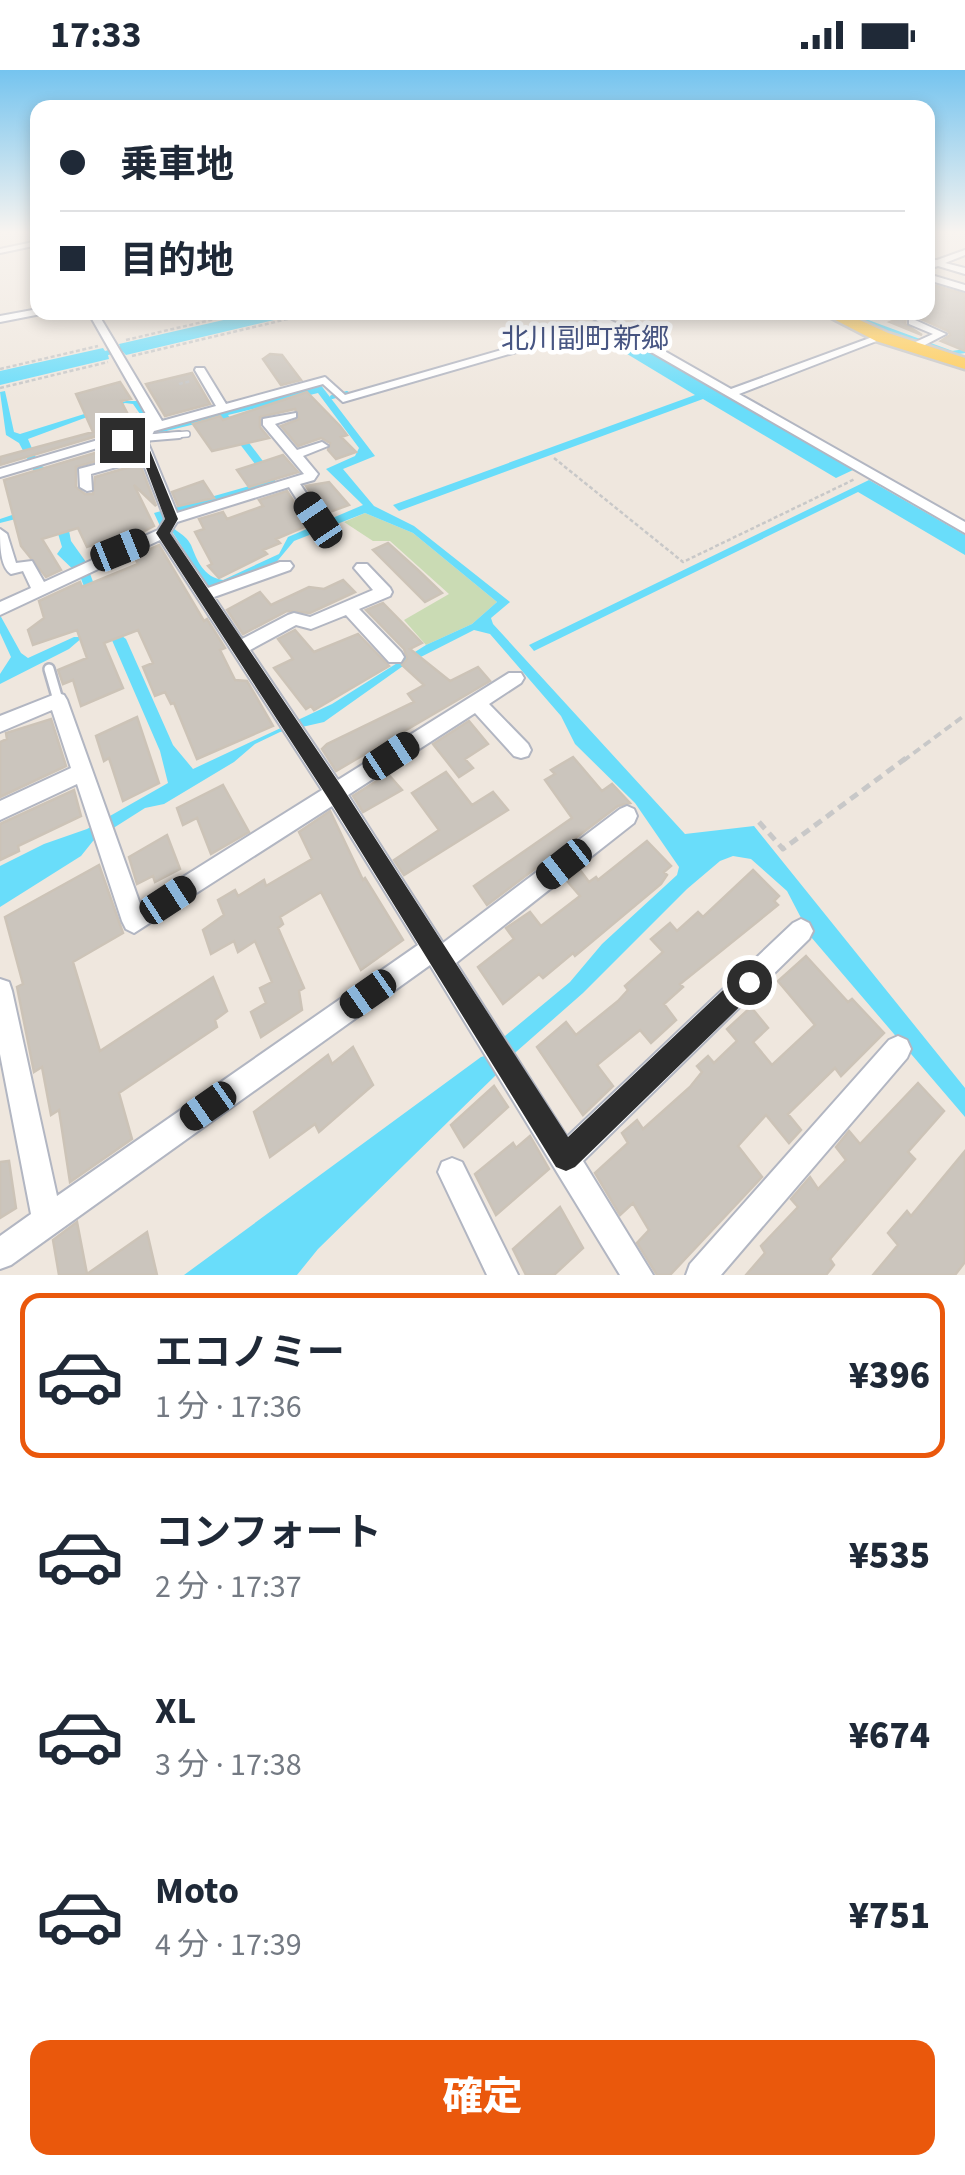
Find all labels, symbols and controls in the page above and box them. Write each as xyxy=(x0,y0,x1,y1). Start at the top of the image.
text: 17:33 xyxy=(50,8,142,62)
text: 乗車地 xyxy=(120,138,234,192)
text: 目的地 xyxy=(120,234,234,288)
district label: 北川副町新郷 xyxy=(501,319,669,359)
route end xyxy=(100,418,145,463)
car xyxy=(289,487,347,553)
car xyxy=(87,525,153,575)
car xyxy=(358,727,424,785)
car xyxy=(531,834,597,894)
car xyxy=(135,871,201,929)
route start xyxy=(727,960,772,1005)
car xyxy=(335,965,401,1023)
car xyxy=(175,1077,241,1135)
text: エコノミー xyxy=(155,1326,345,1380)
icon: car xyxy=(35,1331,125,1421)
text: ¥396 xyxy=(849,1349,930,1403)
text: 1 分 · 17:36 xyxy=(155,1384,302,1430)
text: コンフォート xyxy=(155,1506,382,1560)
icon: car xyxy=(35,1511,125,1601)
text: ¥535 xyxy=(849,1529,930,1583)
text: 2 分 · 17:37 xyxy=(155,1564,302,1610)
text: XL xyxy=(155,1684,196,1738)
icon: car xyxy=(35,1691,125,1781)
text: ¥674 xyxy=(849,1709,930,1763)
text: 3 分 · 17:38 xyxy=(155,1742,302,1788)
text: Moto xyxy=(155,1864,239,1918)
icon: car xyxy=(35,1871,125,1961)
text: ¥751 xyxy=(849,1889,930,1943)
text: 4 分 · 17:39 xyxy=(155,1922,302,1968)
button: 確定 xyxy=(30,2040,935,2155)

